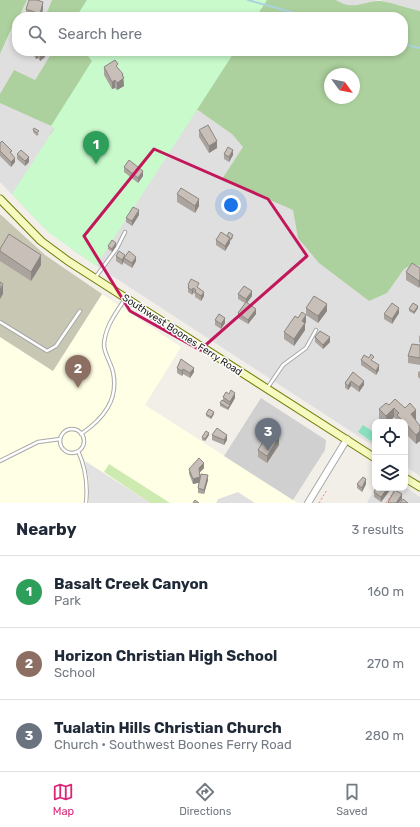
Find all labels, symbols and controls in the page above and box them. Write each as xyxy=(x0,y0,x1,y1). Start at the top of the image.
search box xyxy=(12,12,408,56)
icon: search xyxy=(26,23,48,45)
text: Search here xyxy=(58,25,142,43)
north arrow xyxy=(324,68,360,104)
pin: 1 xyxy=(83,131,109,164)
your location xyxy=(221,195,241,215)
street label: Southwest Boones Ferry Road xyxy=(120,292,244,378)
pin: 2 xyxy=(65,355,91,388)
pin: 3 xyxy=(255,418,281,451)
map controls xyxy=(372,419,408,491)
button: locate xyxy=(372,419,408,455)
button: layers xyxy=(372,455,408,491)
text: Nearby xyxy=(16,519,77,539)
text: 3 results xyxy=(352,522,404,537)
text: Basalt Creek Canyon xyxy=(54,575,208,593)
text: 1 xyxy=(26,584,32,599)
text: 160 m xyxy=(368,584,404,599)
text: Park xyxy=(54,593,81,608)
text: Horizon Christian High School xyxy=(54,647,277,665)
text: 2 xyxy=(25,656,33,671)
text: 270 m xyxy=(367,656,404,671)
text: School xyxy=(54,665,95,680)
text: Tualatin Hills Christian Church xyxy=(54,719,282,737)
text: 3 xyxy=(25,728,33,743)
text: 280 m xyxy=(365,728,404,743)
text: Church · Southwest Boones Ferry Road xyxy=(54,737,292,752)
tab: Map xyxy=(52,781,74,818)
tab: Directions xyxy=(179,781,231,818)
tab: Saved xyxy=(336,781,368,818)

